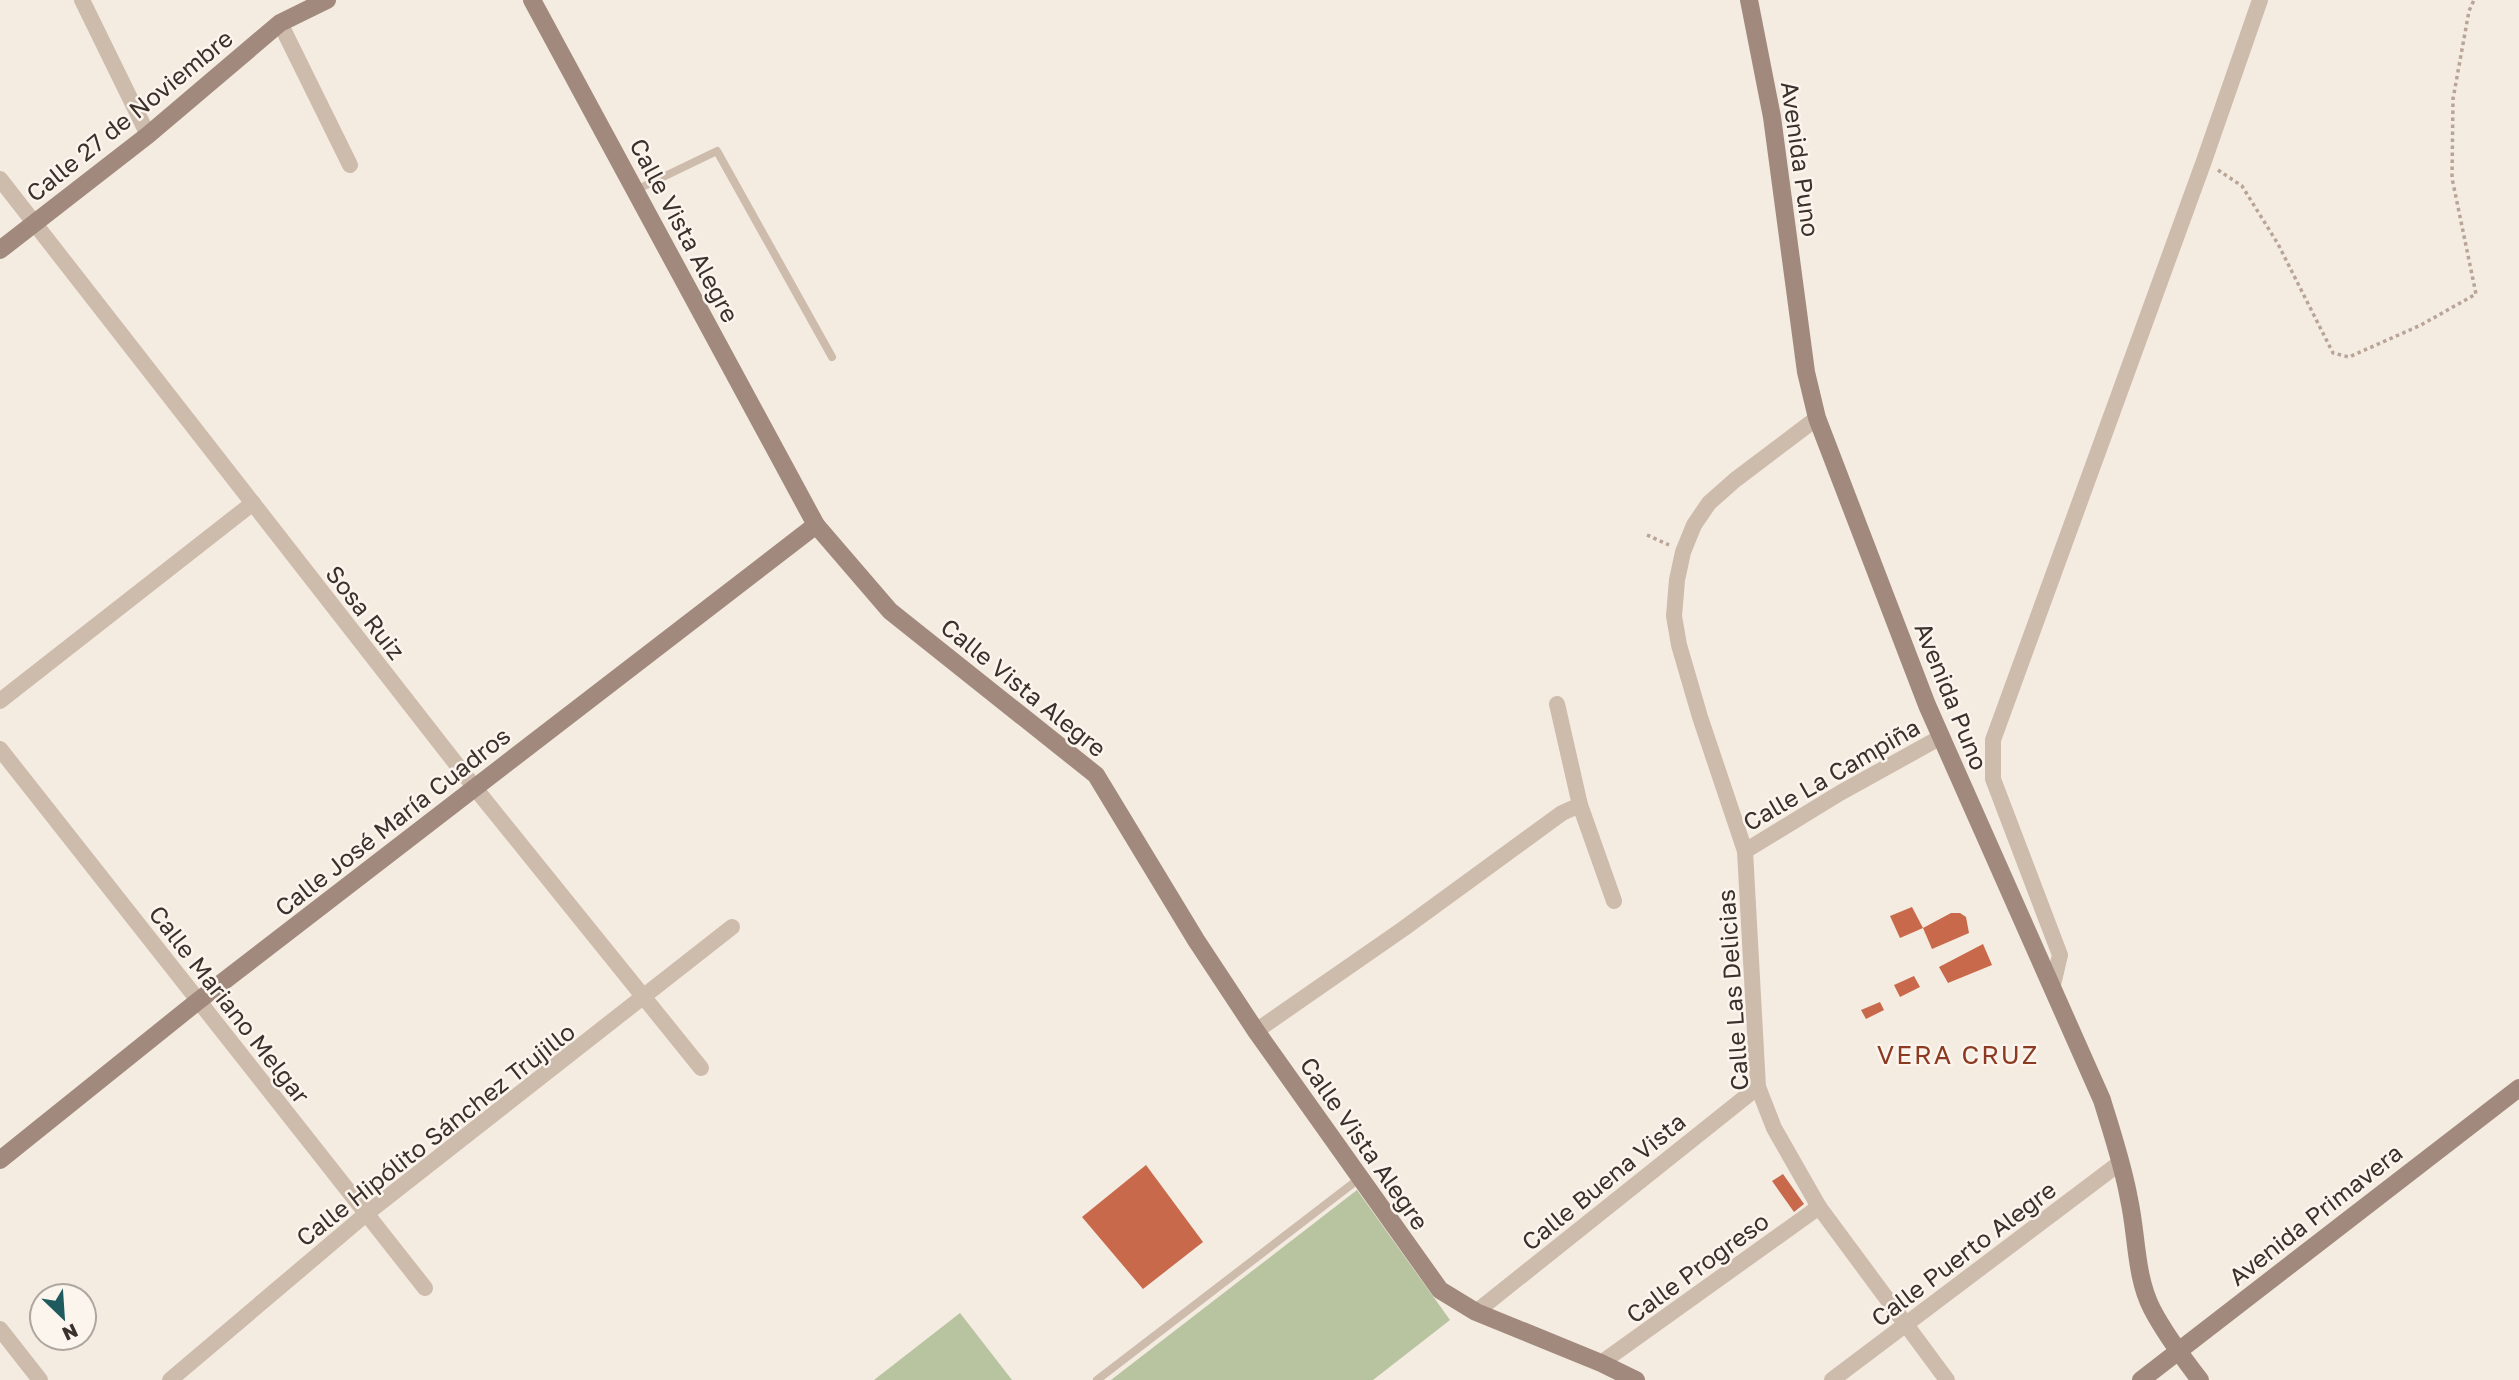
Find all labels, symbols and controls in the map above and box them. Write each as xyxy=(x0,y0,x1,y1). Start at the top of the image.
street label: Calle 27 de Noviembre xyxy=(20,23,238,207)
street label: Avenida Puno xyxy=(1776,80,1826,238)
street label: Calle Vista Alegre xyxy=(624,133,746,327)
street label: Sosa Ruiz xyxy=(320,559,412,665)
street label: Calle Vista Alegre xyxy=(936,612,1112,762)
street label: Avenida Puno xyxy=(1909,618,1995,774)
street label: Calle La Campiña xyxy=(1738,712,1924,836)
street label: Calle José María Cuadros xyxy=(269,720,515,922)
street label: Calle Las Delicias xyxy=(1710,888,1754,1092)
street label: Calle Mariano Melgar xyxy=(144,899,316,1109)
street label: Calle Hipólito Sánchez Trujillo xyxy=(290,1016,580,1252)
district label: VERA CRUZ xyxy=(1877,1039,2039,1070)
street label: Calle Vista Alegre xyxy=(1295,1051,1435,1235)
street label: Calle Buena Vista xyxy=(1515,1106,1691,1256)
street label: Avenida Primavera xyxy=(2222,1137,2408,1291)
street label: Calle Puerto Alegre xyxy=(1865,1174,2061,1332)
street label: Calle Progreso xyxy=(1620,1206,1774,1328)
north arrow xyxy=(28,1282,98,1352)
text: N xyxy=(59,1319,82,1346)

